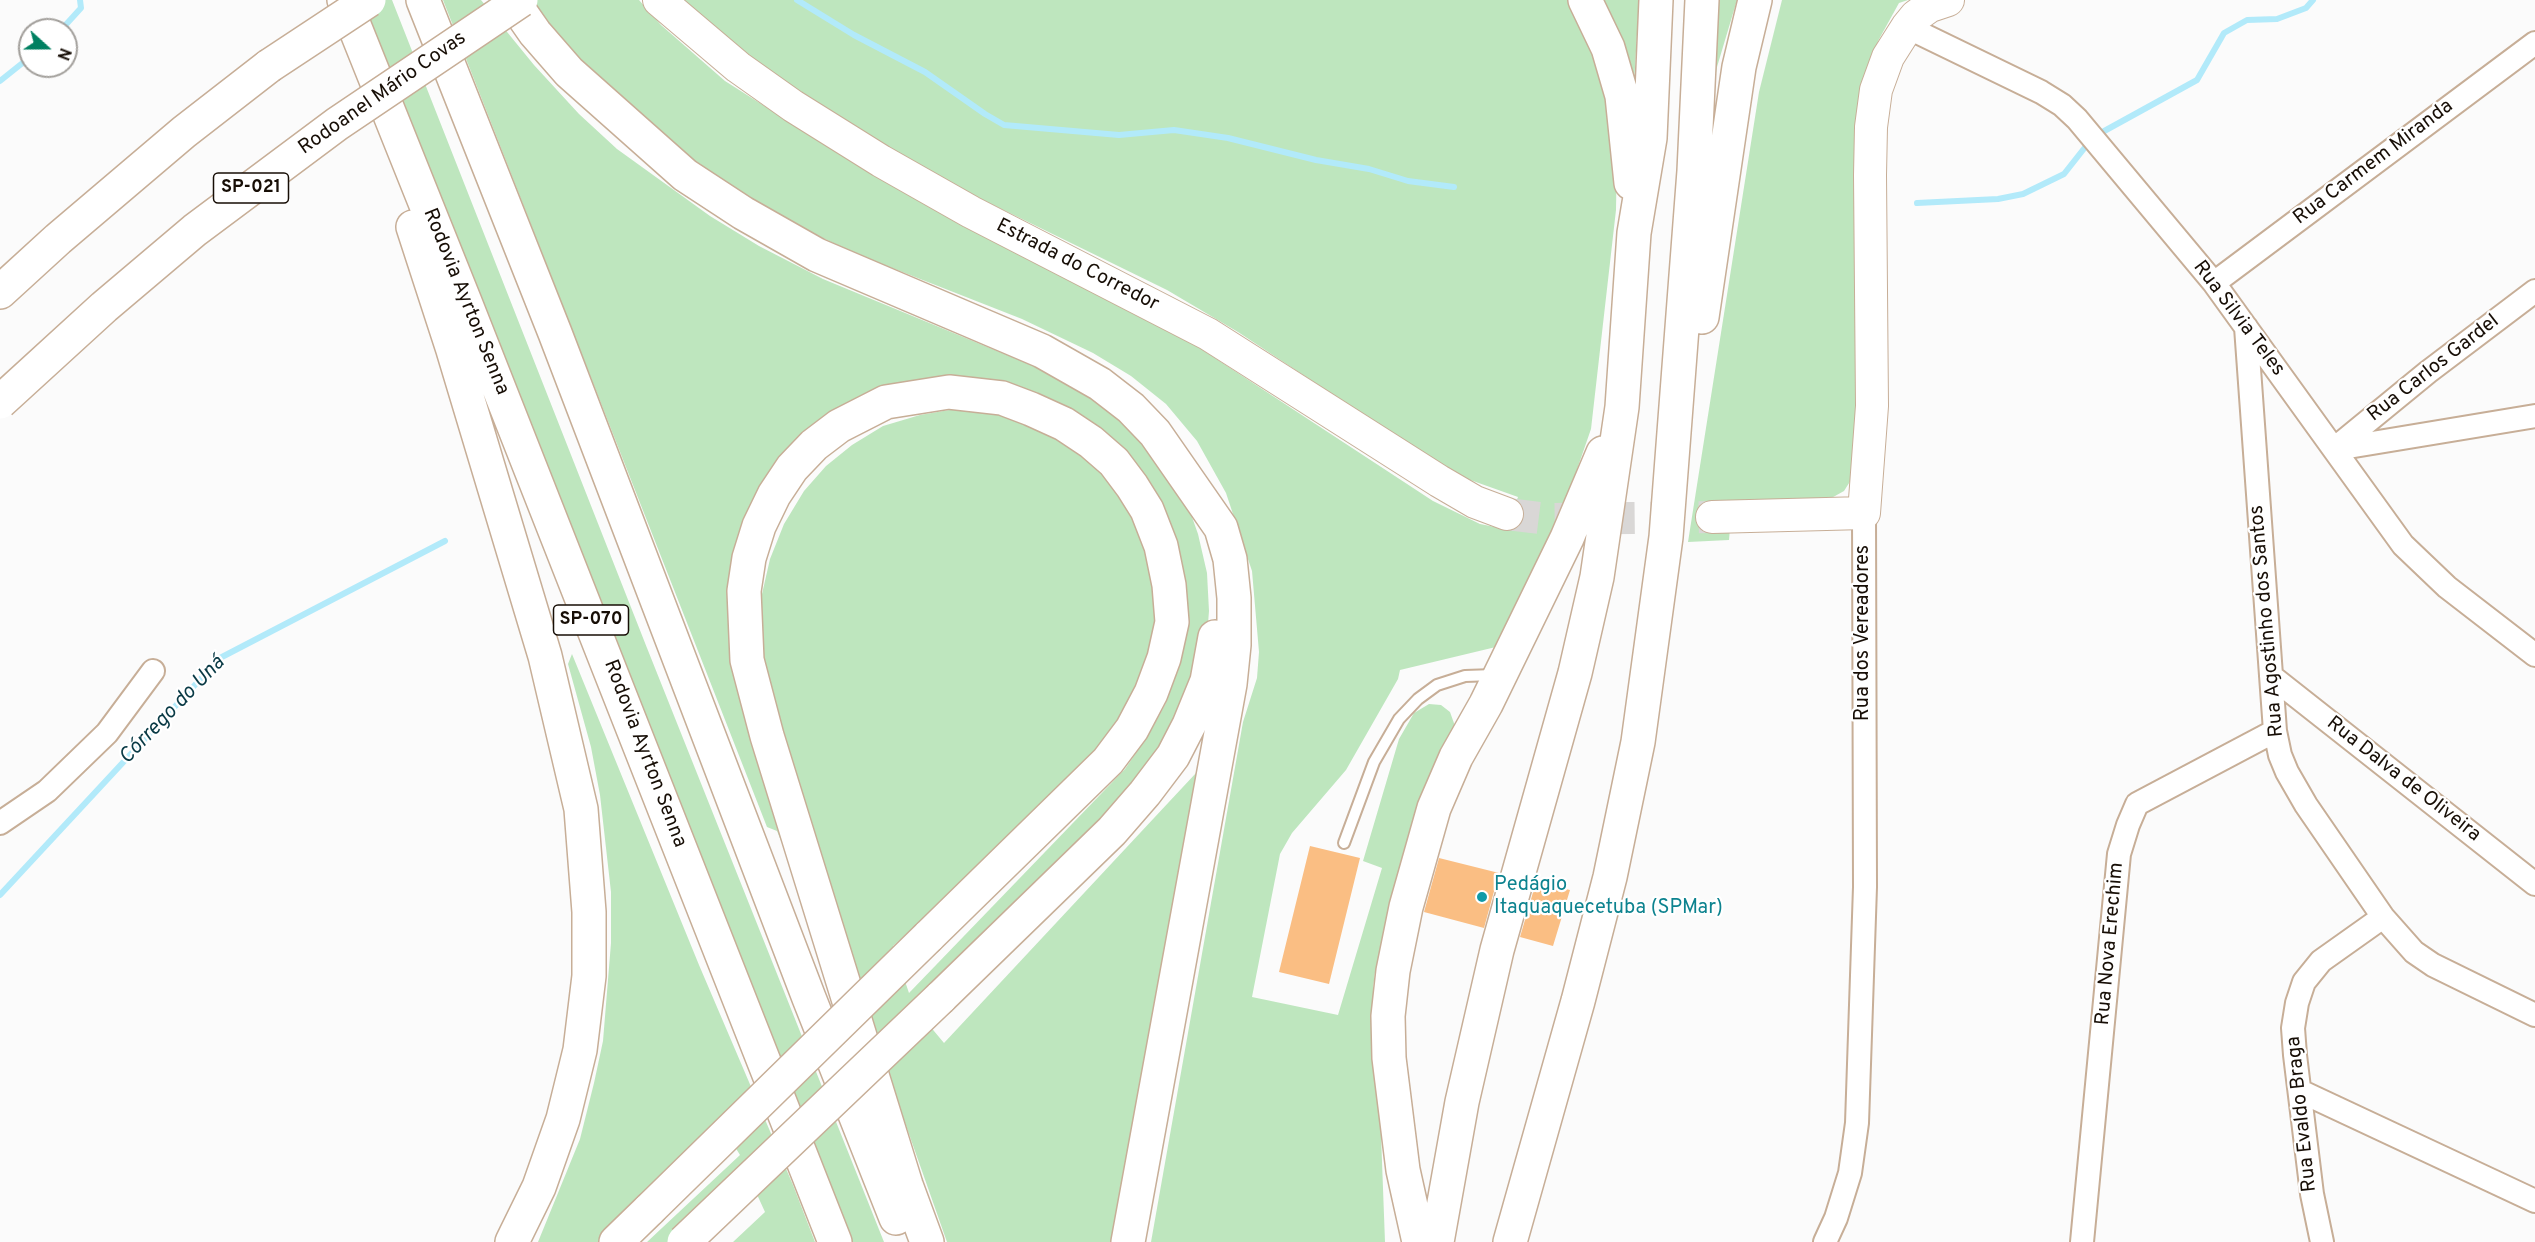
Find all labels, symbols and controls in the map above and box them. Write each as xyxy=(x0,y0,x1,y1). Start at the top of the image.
north arrow xyxy=(18,18,78,78)
street label: Rodoanel Mário Covas xyxy=(295,27,471,161)
text: N xyxy=(52,45,74,63)
street label: Rua Carmem Miranda xyxy=(2290,95,2458,231)
road number: SP-021 xyxy=(214,173,288,203)
street label: Rodovia Ayrton Senna xyxy=(417,205,513,399)
street label: Estrada do Corredor xyxy=(992,215,1162,317)
street label: Rua Silvia Teles xyxy=(2187,257,2289,381)
street label: Rua Carlos Gardel xyxy=(2363,310,2505,428)
street label: Rua Agostinho dos Santos xyxy=(2246,504,2290,738)
street label: Rua dos Vereadores xyxy=(1852,545,1876,721)
road number: SP-070 xyxy=(554,605,628,635)
water label: Córrego do Uná xyxy=(115,651,231,771)
street label: Rodovia Ayrton Senna xyxy=(597,657,691,851)
street label: Rua Dalva de Oliveira xyxy=(2321,712,2485,848)
street label: Rua Nova Erechim xyxy=(2092,862,2130,1026)
place label: Pedágio Itaquaquecetuba (SPMar) xyxy=(1494,874,1723,921)
marker: Pedágio Itaquaquecetuba (SPMar) xyxy=(1475,890,1489,904)
street label: Rua Evaldo Braga xyxy=(2283,1035,2323,1193)

